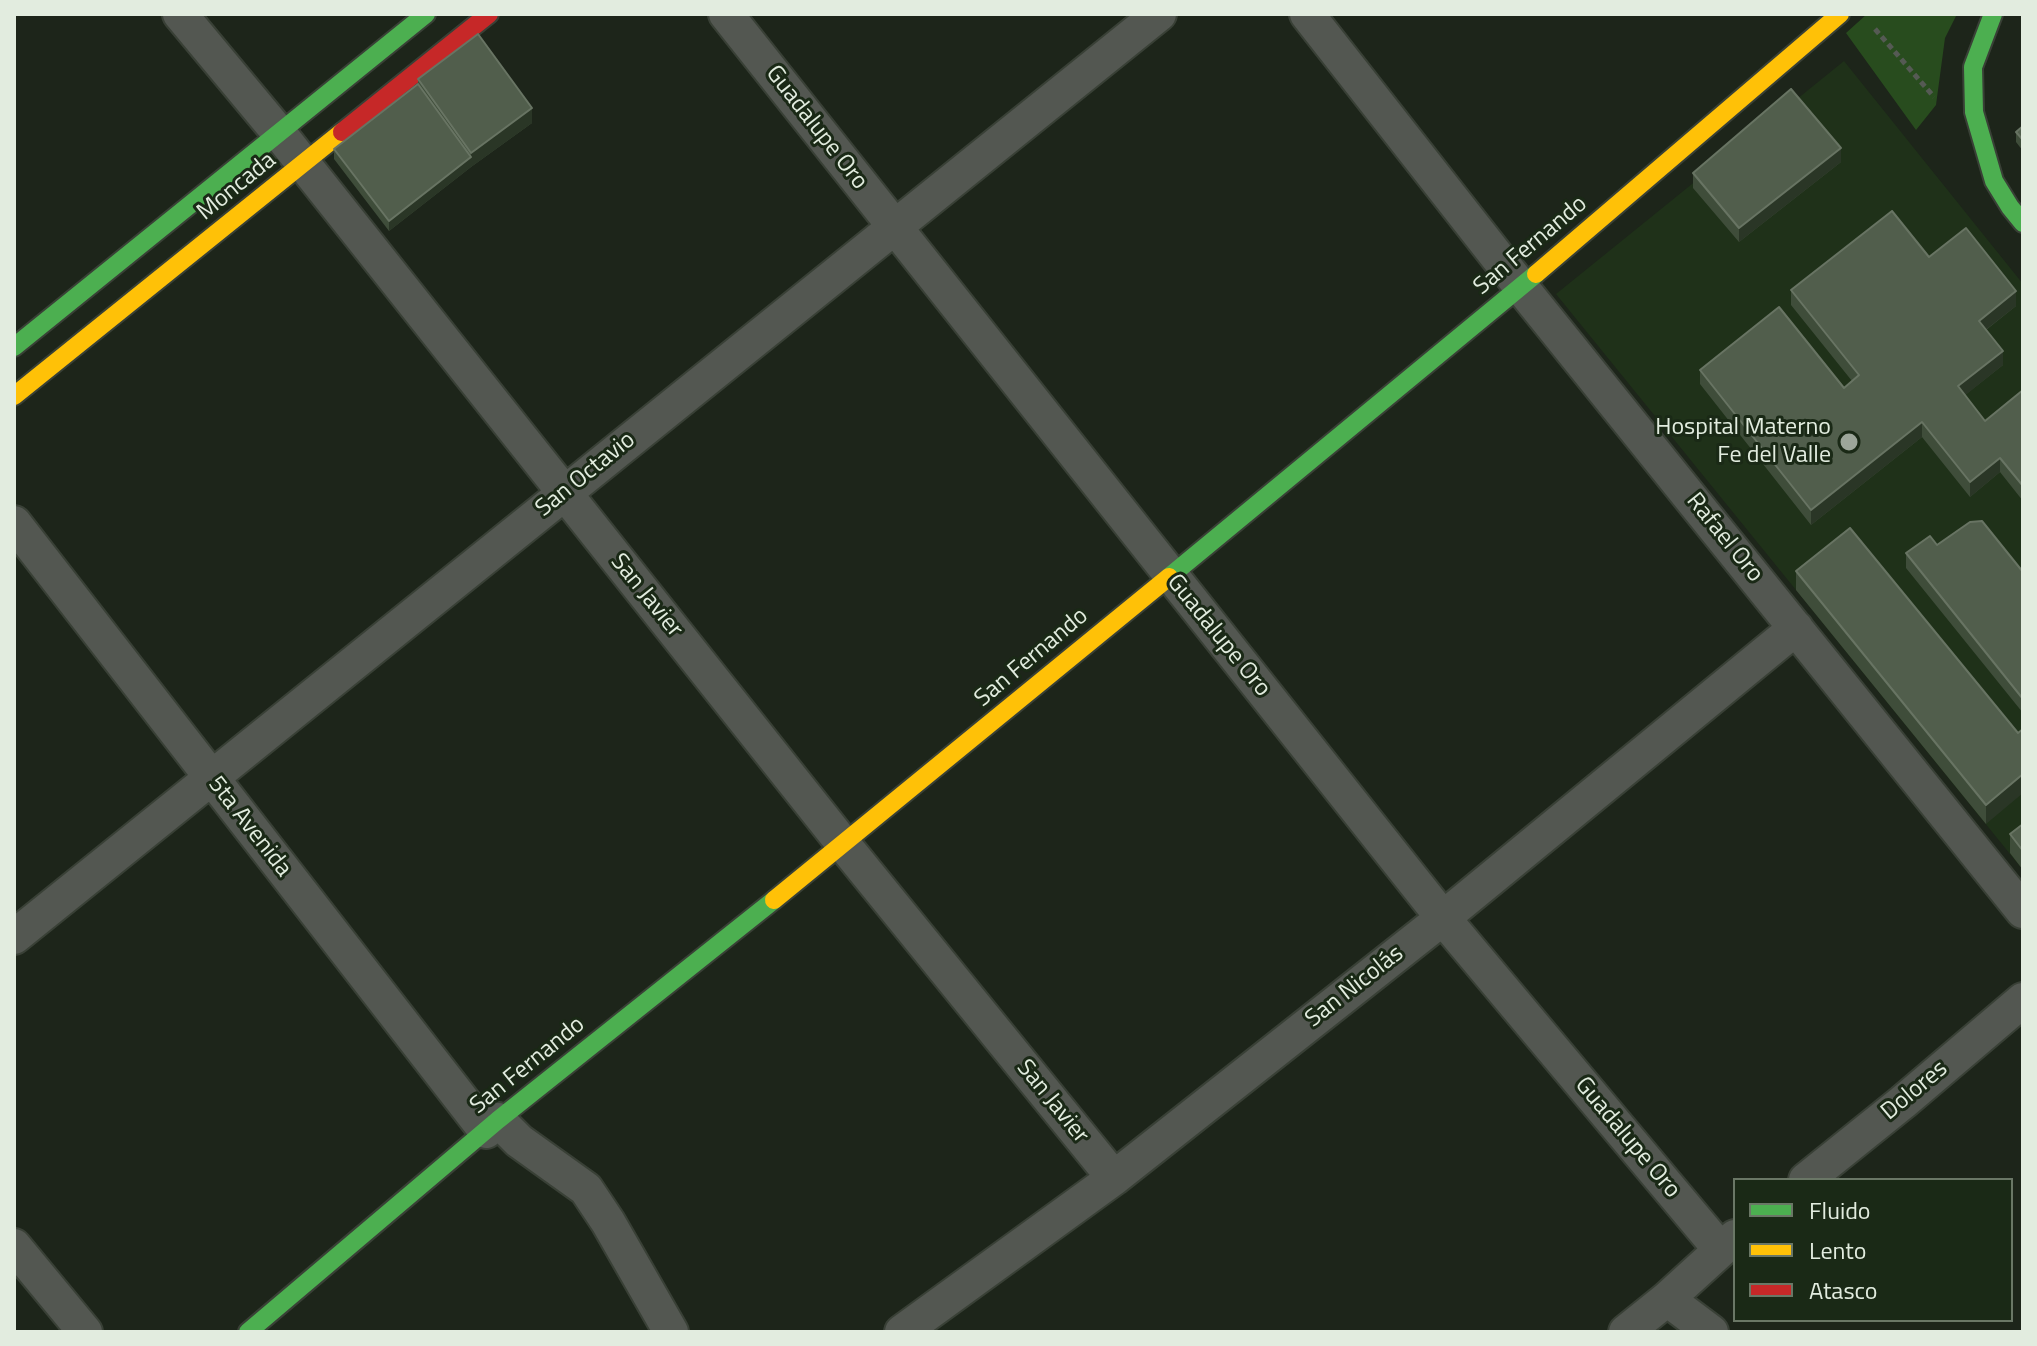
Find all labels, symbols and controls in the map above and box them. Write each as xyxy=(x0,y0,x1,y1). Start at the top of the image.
street label: Guadalupe Oro xyxy=(759,60,873,196)
street label: Moncada xyxy=(192,147,282,227)
street label: San Fernando xyxy=(1469,190,1593,302)
place label: Hospital Materno Fe del Valle xyxy=(1655,414,1831,470)
street label: San Octavio xyxy=(531,426,641,524)
marker: Hospital Materno Fe del Valle xyxy=(1838,431,1860,453)
street label: Rafael Oro xyxy=(1679,488,1769,588)
street label: San Javier xyxy=(604,548,688,644)
street label: Guadalupe Oro xyxy=(1160,569,1276,703)
street label: San Fernando xyxy=(970,602,1094,714)
street label: 5ta Avenida xyxy=(201,771,297,883)
street label: San Nicolás xyxy=(1300,940,1410,1034)
street label: San Fernando xyxy=(465,1011,591,1121)
street label: San Javier xyxy=(1010,1054,1094,1150)
street label: Dolores xyxy=(1876,1055,1954,1127)
street label: Guadalupe Oro xyxy=(1568,1072,1686,1204)
legend xyxy=(1733,1178,2013,1322)
text: Fluido xyxy=(1809,1192,1871,1228)
text: Lento xyxy=(1809,1232,1866,1268)
text: Atasco xyxy=(1809,1272,1878,1308)

